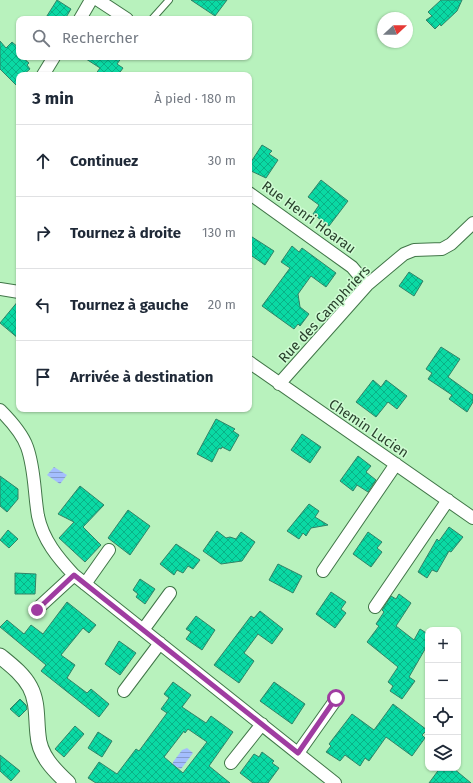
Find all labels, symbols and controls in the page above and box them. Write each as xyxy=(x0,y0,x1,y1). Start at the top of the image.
north arrow xyxy=(377,12,413,48)
search box xyxy=(16,16,252,60)
icon: search xyxy=(30,27,52,49)
text: Rechercher xyxy=(62,29,138,47)
text: 3 min xyxy=(32,88,74,109)
text: À pied · 180 m xyxy=(154,91,236,106)
icon: ahead xyxy=(32,150,54,172)
text: Continuez xyxy=(70,152,138,170)
text: 30 m xyxy=(208,153,236,168)
street label: Rue Henri Hoarau xyxy=(258,178,359,257)
icon: right xyxy=(32,222,54,244)
text: Tournez à droite xyxy=(70,224,181,242)
text: 130 m xyxy=(202,225,236,240)
street label: Rue des Camphriers xyxy=(275,262,374,366)
icon: left xyxy=(32,294,54,316)
text: Tournez à gauche xyxy=(70,296,189,314)
text: 20 m xyxy=(208,297,236,312)
icon: arrive xyxy=(32,366,54,388)
text: Arrivée à destination xyxy=(70,368,213,386)
street label: Chemin Lucien xyxy=(326,395,412,461)
route end xyxy=(28,601,46,619)
map controls xyxy=(425,627,461,771)
button: + xyxy=(425,627,461,663)
button: − xyxy=(425,663,461,699)
route start xyxy=(327,689,345,707)
button: locate xyxy=(425,699,461,735)
button: layers xyxy=(425,735,461,771)

